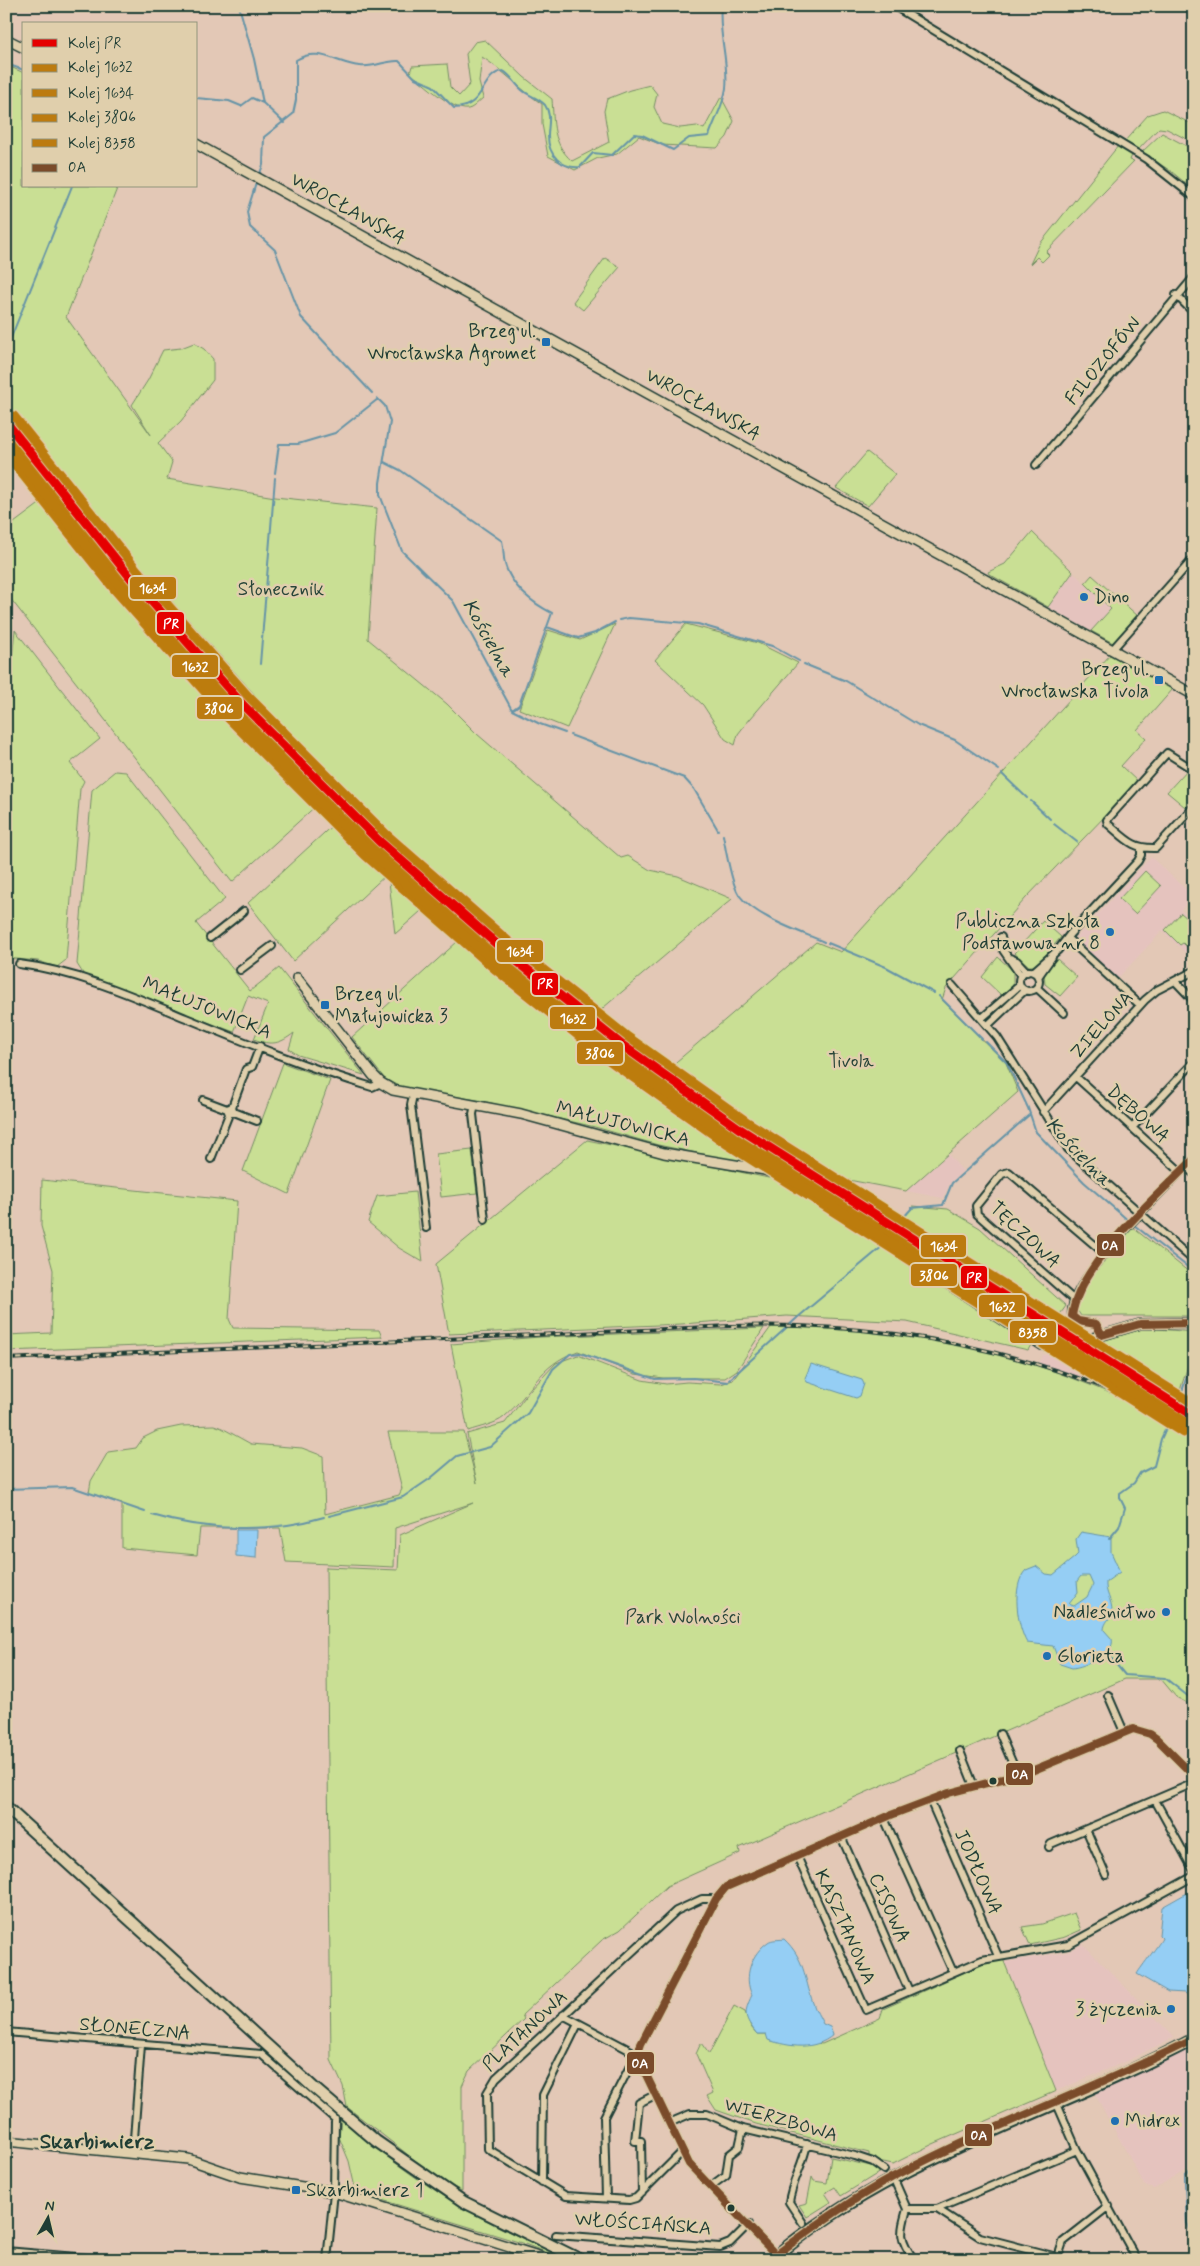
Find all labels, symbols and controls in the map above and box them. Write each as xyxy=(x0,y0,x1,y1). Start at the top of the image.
legend xyxy=(22,22,198,188)
text: Kolej PR xyxy=(68,34,122,54)
text: Kolej 1632 xyxy=(68,58,133,78)
text: Kolej 1634 xyxy=(68,84,134,104)
text: Kolej 3806 xyxy=(68,108,136,128)
text: Kolej 8358 xyxy=(68,134,136,154)
text: 0A xyxy=(68,158,86,178)
street label: WROCŁAWSKA xyxy=(286,167,410,251)
street label: FILOZOFÓW xyxy=(1060,312,1146,410)
place label: Brzeg ul. Wrocławska Agromet xyxy=(367,319,536,367)
marker: Brzeg ul. Wrocławska Agromet xyxy=(540,336,552,348)
street label: WROCŁAWSKA xyxy=(641,363,765,447)
line badge: 1634 xyxy=(129,576,177,600)
park label: Słonecznik xyxy=(238,577,324,602)
text: 1634 xyxy=(139,580,168,598)
place label: Dino xyxy=(1094,585,1129,610)
marker: Dino xyxy=(1078,591,1090,603)
water label: Kościelna xyxy=(456,594,521,683)
line badge: PR xyxy=(156,611,185,635)
text: PR xyxy=(163,615,179,633)
line badge: 1632 xyxy=(171,654,219,678)
place label: Brzeg ul. Wrocławska Tivola xyxy=(1001,657,1149,704)
text: 1632 xyxy=(182,658,208,676)
marker: Brzeg ul. Wrocławska Tivola xyxy=(1153,674,1165,686)
line badge: 3806 xyxy=(196,696,243,720)
text: 3806 xyxy=(204,700,234,718)
place label: Publiczna Szkoła Podstawowa nr 8 xyxy=(956,909,1100,956)
marker: Publiczna Szkoła Podstawowa nr 8 xyxy=(1104,926,1116,938)
line badge: 1634 xyxy=(496,939,544,963)
text: 1634 xyxy=(506,943,535,961)
street label: MAŁUJOWICKA xyxy=(139,971,275,1045)
line badge: PR xyxy=(531,972,559,996)
text: PR xyxy=(537,975,553,993)
place label: Brzeg ul. Małujowicka 3 xyxy=(335,982,448,1029)
street label: ZIELONA xyxy=(1065,986,1139,1064)
marker: Brzeg ul. Małujowicka 3 xyxy=(319,999,331,1011)
line badge: 1632 xyxy=(549,1006,596,1030)
text: 1632 xyxy=(560,1010,586,1028)
line badge: 3806 xyxy=(576,1041,624,1065)
text: 3806 xyxy=(585,1045,615,1063)
park label: Tivola xyxy=(828,1049,874,1074)
street label: DĘBOWA xyxy=(1101,1079,1175,1149)
street label: MAŁUJOWICKA xyxy=(554,1095,692,1153)
water label: Kościelna xyxy=(1039,1112,1118,1193)
street label: TĘCZOWA xyxy=(984,1196,1066,1274)
line badge: 0A xyxy=(1096,1233,1125,1257)
line badge: 1634 xyxy=(920,1234,967,1258)
text: 0A xyxy=(1102,1237,1118,1255)
text: 1634 xyxy=(930,1238,959,1256)
line badge: 3806 xyxy=(910,1263,958,1287)
line badge: PR xyxy=(960,1265,988,1289)
text: 3806 xyxy=(919,1267,949,1285)
text: PR xyxy=(966,1269,982,1287)
line badge: 1632 xyxy=(978,1294,1026,1318)
text: 1632 xyxy=(989,1298,1015,1316)
line badge: 8358 xyxy=(1009,1320,1057,1344)
text: 8358 xyxy=(1018,1324,1048,1342)
place label: Nadleśnictwo xyxy=(1053,1600,1156,1625)
park label: Park Wolności xyxy=(625,1605,741,1630)
marker: Nadleśnictwo xyxy=(1160,1606,1172,1618)
place label: Glorieta xyxy=(1057,1644,1124,1669)
marker: Glorieta xyxy=(1041,1650,1053,1662)
line badge: 0A xyxy=(1005,1762,1034,1786)
text: 0A xyxy=(1012,1766,1028,1784)
unlabelled marker xyxy=(988,1776,998,1786)
street label: JODŁOWA xyxy=(948,1825,1008,1919)
street label: KASZTANOWA xyxy=(808,1865,882,1989)
street label: CISOWA xyxy=(863,1869,915,1947)
street label: PLATANOWA xyxy=(477,1985,573,2077)
place label: 3 życzenia xyxy=(1076,1997,1162,2023)
marker: 3 życzenia xyxy=(1165,2003,1177,2015)
street label: SŁONECZNA xyxy=(78,2012,192,2046)
line badge: 0A xyxy=(626,2051,655,2075)
text: 0A xyxy=(632,2055,648,2073)
street label: WIERZBOWA xyxy=(721,2092,841,2148)
place label: Midrex xyxy=(1125,2109,1180,2134)
marker: Midrex xyxy=(1109,2115,1121,2127)
line badge: 0A xyxy=(964,2123,993,2147)
text: 0A xyxy=(971,2127,987,2145)
district label: Skarbimierz xyxy=(40,2128,155,2156)
place label: Skarbimierz 1 xyxy=(306,2178,423,2203)
marker: Skarbimierz 1 xyxy=(290,2184,302,2196)
north arrow xyxy=(22,2194,72,2244)
text: N xyxy=(44,2197,56,2216)
unlabelled marker xyxy=(726,2203,736,2213)
street label: WŁOŚCIAŃSKA xyxy=(574,2206,712,2241)

